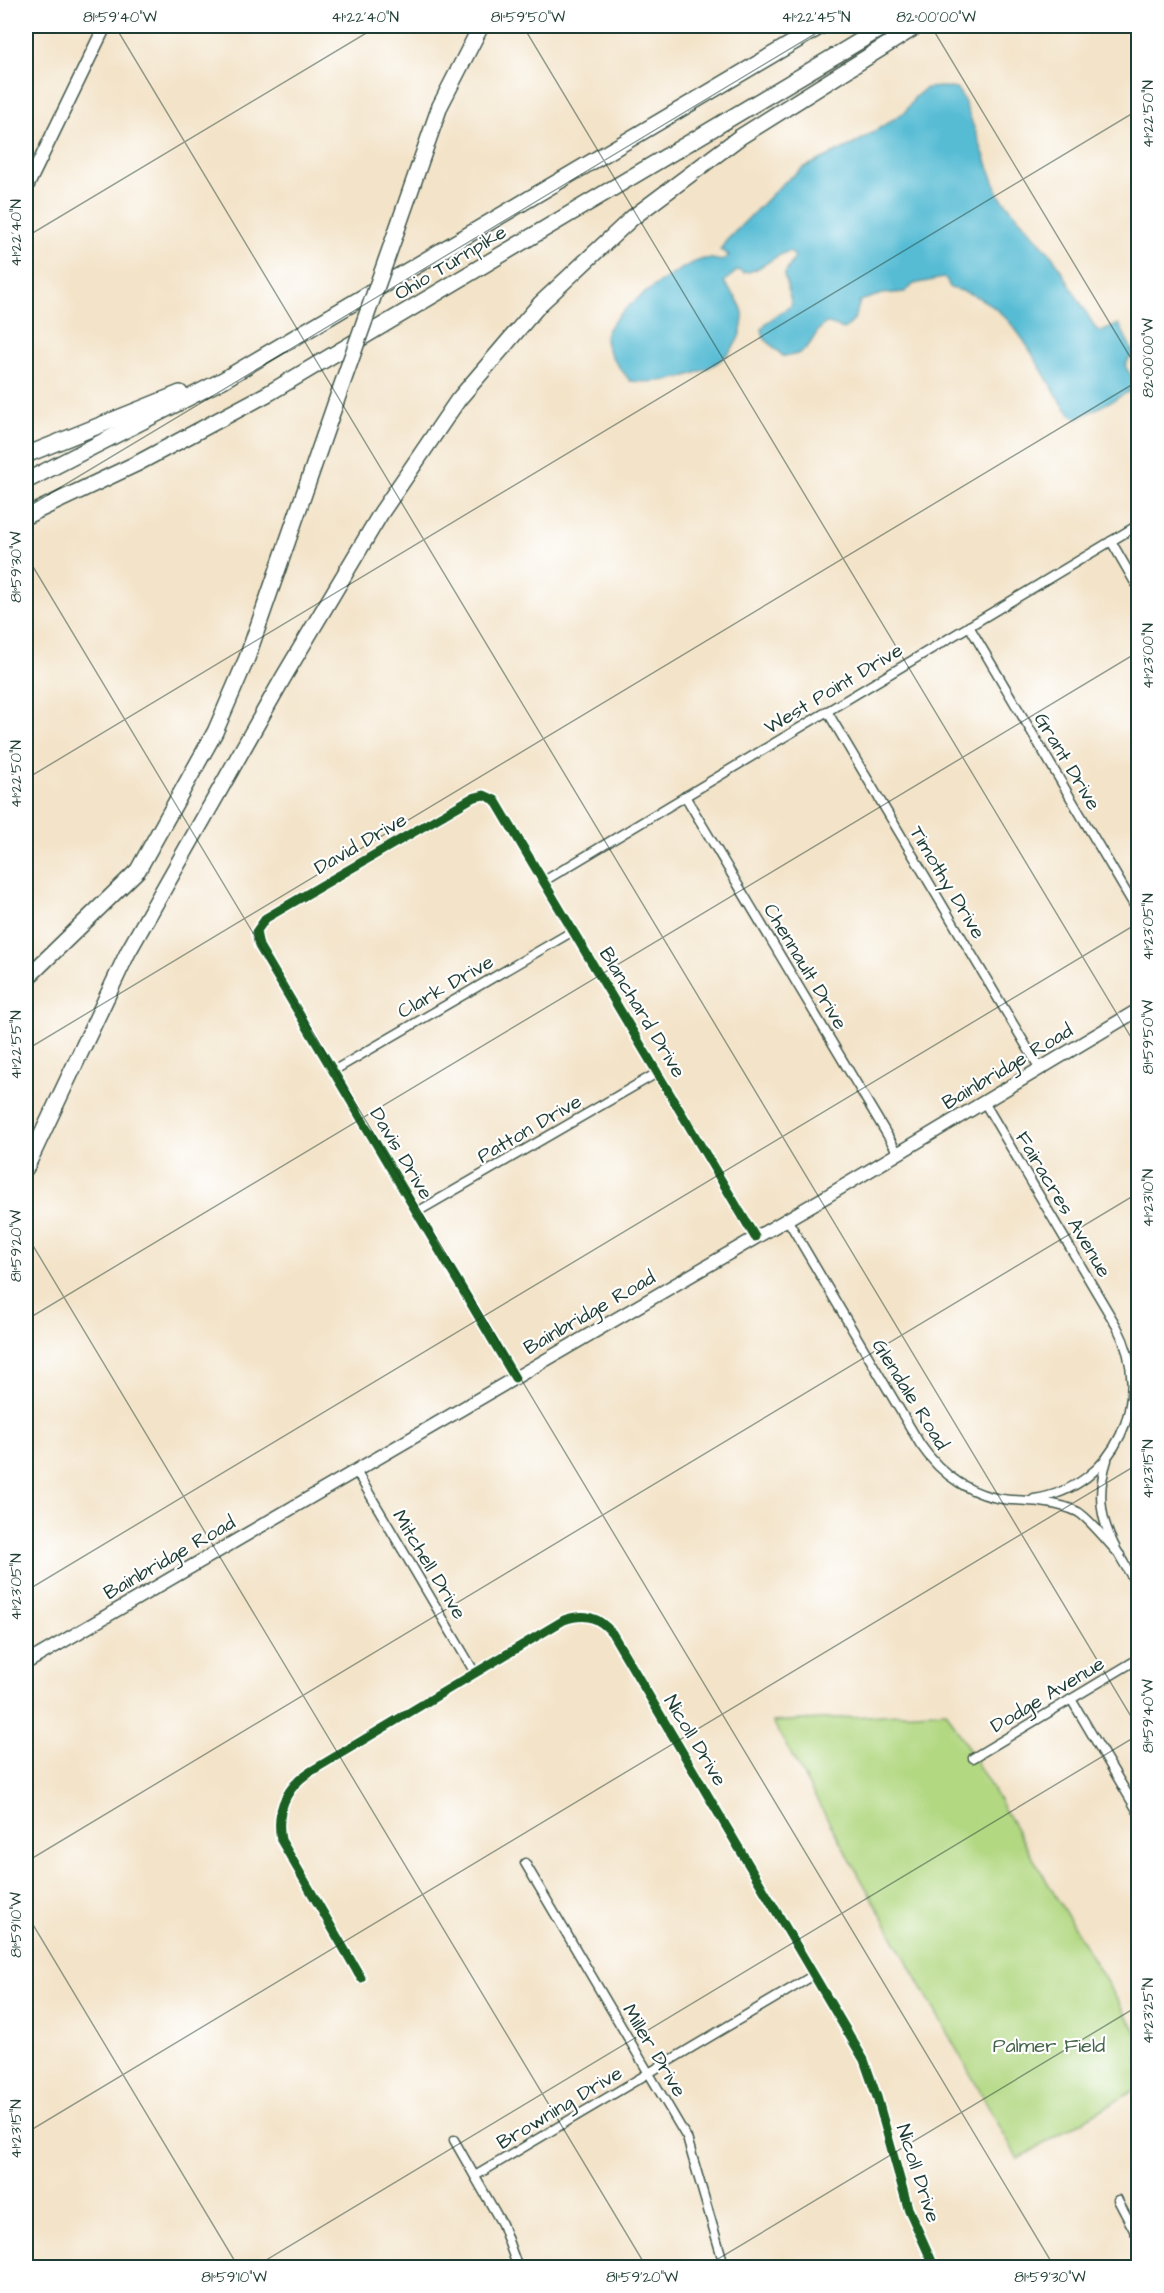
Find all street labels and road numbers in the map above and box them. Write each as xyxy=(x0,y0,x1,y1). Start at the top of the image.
street label: Ohio Turnpike xyxy=(389,218,512,307)
street label: West Point Drive xyxy=(759,636,908,741)
street label: Grant Drive xyxy=(1027,707,1107,816)
street label: David Drive xyxy=(309,806,412,882)
street label: Timothy Drive xyxy=(901,821,992,945)
street label: Chennault Drive xyxy=(756,898,854,1035)
street label: Blanchard Drive xyxy=(592,942,692,1083)
street label: Clark Drive xyxy=(392,948,499,1026)
street label: Bainbridge Road xyxy=(937,1017,1079,1118)
street label: Patton Drive xyxy=(472,1088,587,1170)
street label: Davis Drive xyxy=(363,1102,440,1205)
street label: Fairacres Avenue xyxy=(1008,1126,1118,1283)
street label: Bainbridge Road xyxy=(518,1264,661,1363)
street label: Glendale Road xyxy=(865,1334,955,1455)
street label: Mitchell Drive xyxy=(385,1504,473,1625)
street label: Bainbridge Road xyxy=(98,1509,241,1608)
street label: Dodge Avenue xyxy=(985,1650,1111,1741)
street label: Nicoll Drive xyxy=(657,1690,733,1792)
street label: Miller Drive xyxy=(615,1999,693,2102)
street label: Browning Drive xyxy=(491,2059,628,2157)
street label: Nicoll Drive xyxy=(889,2120,947,2226)

